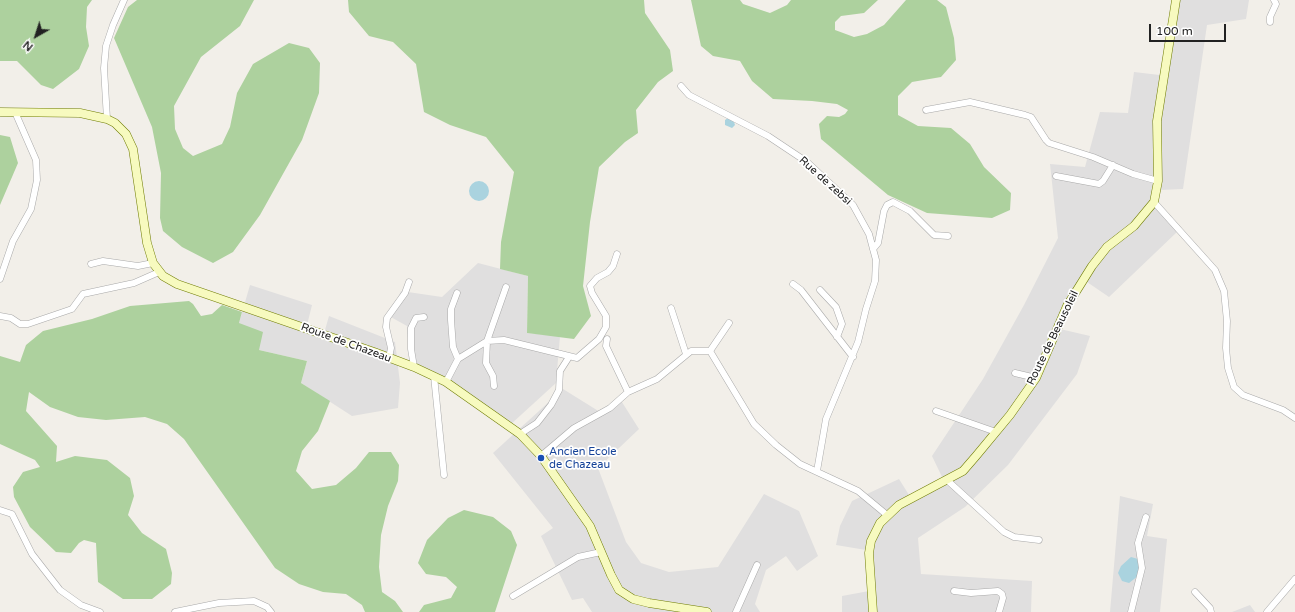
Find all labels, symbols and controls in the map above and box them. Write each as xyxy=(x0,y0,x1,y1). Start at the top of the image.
north arrow xyxy=(16,16,56,56)
scale bar xyxy=(1151,16,1228,42)
text: 100 m xyxy=(1156,24,1193,38)
text: N xyxy=(21,38,36,54)
street label: Rue de zebsi xyxy=(796,154,854,208)
street label: Route de Beausoleil xyxy=(1024,289,1082,387)
street label: Route de Chazeau xyxy=(299,320,393,366)
place label: Ancien Ecole de Chazeau xyxy=(549,445,617,471)
marker: Ancien Ecole de Chazeau xyxy=(536,453,546,463)

